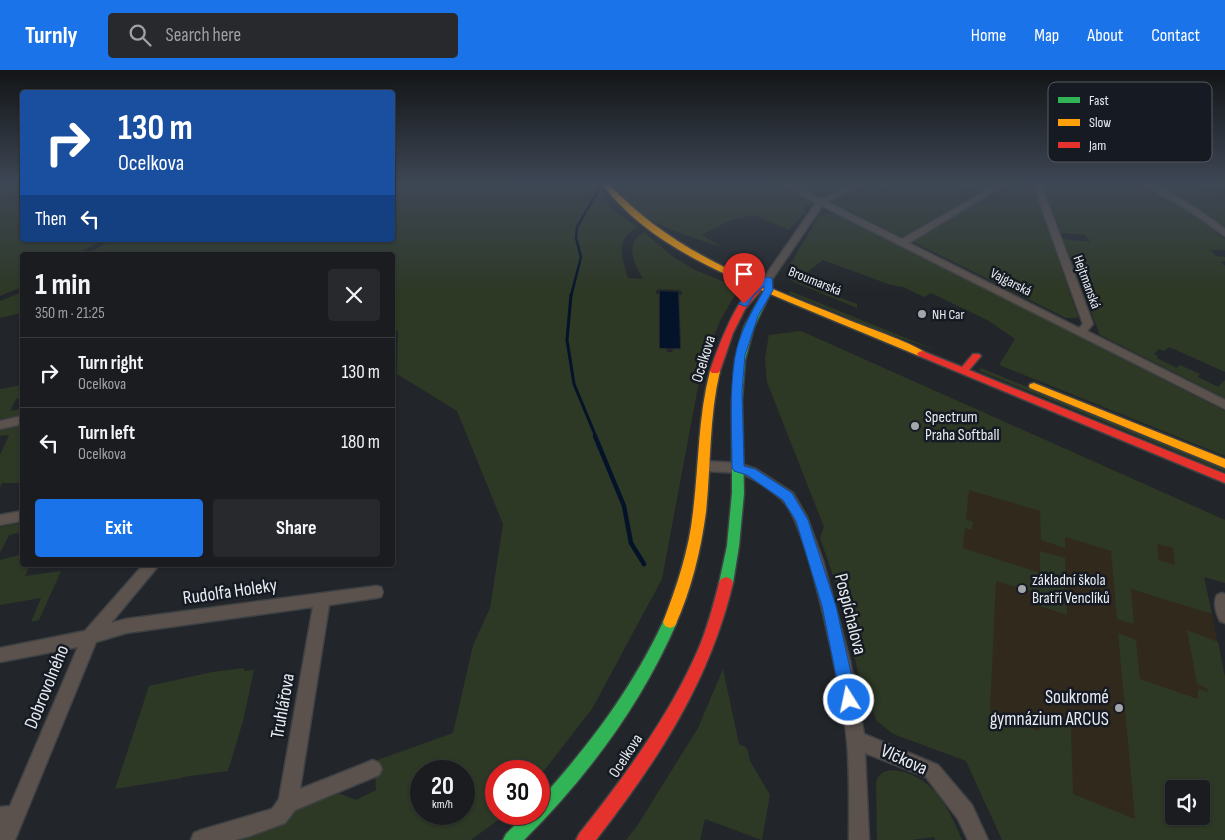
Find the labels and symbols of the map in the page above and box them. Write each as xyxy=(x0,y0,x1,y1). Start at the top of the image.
legend xyxy=(1048,82,1212,162)
text: Fast xyxy=(1089,92,1109,109)
text: Slow xyxy=(1089,114,1111,131)
text: Jam xyxy=(1088,137,1106,154)
pin xyxy=(723,253,765,304)
street label: Hejtmanská xyxy=(1069,253,1105,311)
street label: Broumarská xyxy=(786,263,844,299)
street label: Vajgarská xyxy=(987,264,1035,300)
place label: NH Car xyxy=(932,306,964,323)
marker: NH Car xyxy=(916,308,928,320)
street label: Ocelkova xyxy=(688,333,720,385)
place label: Spectrum Praha Softball xyxy=(925,408,999,445)
marker: Spectrum Praha Softball xyxy=(909,420,921,432)
street label: Pospíchalova xyxy=(829,571,871,657)
place label: základní škola Bratří Venclíků xyxy=(1032,571,1110,608)
street label: Rudolfa Holeky xyxy=(181,574,279,610)
marker: základní škola Bratří Venclíků xyxy=(1016,583,1028,595)
street label: Dobrovolného xyxy=(20,642,74,732)
street label: Truhlářova xyxy=(266,672,300,740)
position arrow xyxy=(822,673,874,725)
place label: Soukromé gymnázium ARCUS xyxy=(990,686,1109,731)
marker: Soukromé gymnázium ARCUS xyxy=(1113,702,1125,714)
street label: Ocelkova xyxy=(605,731,647,781)
street label: Vlčkova xyxy=(877,740,931,780)
speed limit sign: 30 xyxy=(485,760,550,825)

